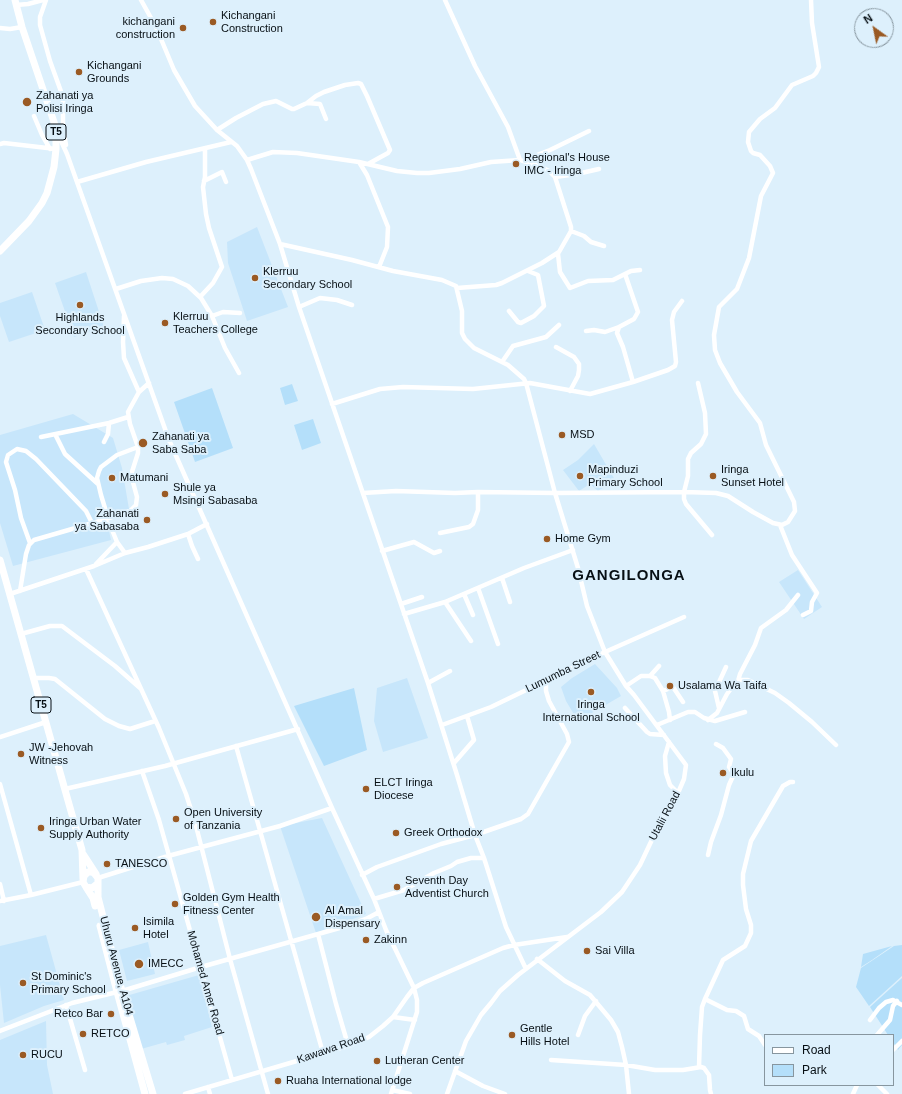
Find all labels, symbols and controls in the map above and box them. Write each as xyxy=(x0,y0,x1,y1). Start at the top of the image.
north arrow xyxy=(854,8,894,48)
place label: Kichangani Construction xyxy=(221,9,283,35)
text: N xyxy=(861,12,875,26)
place label: kichangani construction xyxy=(116,15,175,41)
marker: Kichangani Construction xyxy=(208,17,218,27)
marker: kichangani construction xyxy=(178,23,188,33)
place label: Kichangani Grounds xyxy=(87,59,141,85)
marker: Kichangani Grounds xyxy=(74,67,84,77)
place label: Zahanati ya Polisi Iringa xyxy=(36,89,93,115)
marker: Zahanati ya Polisi Iringa xyxy=(21,96,33,108)
road number: T5 xyxy=(46,124,66,140)
place label: Regional's House IMC - Iringa xyxy=(524,151,610,177)
marker: Regional's House IMC - Iringa xyxy=(511,159,521,169)
place label: Klerruu Secondary School xyxy=(263,265,352,291)
marker: Klerruu Secondary School xyxy=(250,273,260,283)
marker: Highlands Secondary School xyxy=(75,300,85,310)
place label: Klerruu Teachers College xyxy=(173,310,258,336)
place label: Highlands Secondary School xyxy=(35,311,125,337)
marker: Klerruu Teachers College xyxy=(160,318,170,328)
place label: MSD xyxy=(570,428,594,442)
place label: Zahanati ya Saba Saba xyxy=(152,430,209,456)
marker: MSD xyxy=(557,430,567,440)
marker: Zahanati ya Saba Saba xyxy=(137,437,149,449)
place label: Mapinduzi Primary School xyxy=(588,463,663,489)
place label: Iringa Sunset Hotel xyxy=(721,463,784,489)
place label: Matumani xyxy=(120,471,168,485)
marker: Mapinduzi Primary School xyxy=(575,471,585,481)
marker: Iringa Sunset Hotel xyxy=(708,471,718,481)
marker: Matumani xyxy=(107,473,117,483)
place label: Shule ya Msingi Sabasaba xyxy=(173,481,257,507)
marker: Shule ya Msingi Sabasaba xyxy=(160,489,170,499)
place label: Zahanati ya Sabasaba xyxy=(75,507,139,533)
marker: Zahanati ya Sabasaba xyxy=(142,515,152,525)
place label: Home Gym xyxy=(555,532,611,546)
marker: Home Gym xyxy=(542,534,552,544)
district label: GANGILONGA xyxy=(572,567,686,585)
street label: Lumumba Street xyxy=(524,648,602,696)
place label: Usalama Wa Taifa xyxy=(678,679,767,693)
marker: Usalama Wa Taifa xyxy=(665,681,675,691)
marker: Iringa International School xyxy=(586,687,596,697)
road number: T5 xyxy=(31,697,51,713)
place label: Iringa International School xyxy=(542,698,640,724)
place label: JW -Jehovah Witness xyxy=(29,741,93,767)
marker: JW -Jehovah Witness xyxy=(16,749,26,759)
place label: Ikulu xyxy=(731,766,754,780)
marker: Ikulu xyxy=(718,768,728,778)
place label: ELCT Iringa Diocese xyxy=(374,776,433,802)
marker: ELCT Iringa Diocese xyxy=(361,784,371,794)
street label: Utalii Road xyxy=(647,789,683,843)
place label: Open University of Tanzania xyxy=(184,806,262,832)
marker: Open University of Tanzania xyxy=(171,814,181,824)
place label: Iringa Urban Water Supply Authority xyxy=(49,815,142,841)
marker: Iringa Urban Water Supply Authority xyxy=(36,823,46,833)
place label: Greek Orthodox xyxy=(404,826,482,840)
marker: Greek Orthodox xyxy=(391,828,401,838)
place label: TANESCO xyxy=(115,857,167,871)
marker: TANESCO xyxy=(102,859,112,869)
place label: Seventh Day Adventist Church xyxy=(405,874,489,900)
marker: Seventh Day Adventist Church xyxy=(392,882,402,892)
place label: Golden Gym Health Fitness Center xyxy=(183,891,280,917)
marker: Golden Gym Health Fitness Center xyxy=(170,899,180,909)
place label: Al Amal Dispensary xyxy=(325,904,380,930)
marker: Al Amal Dispensary xyxy=(310,911,322,923)
street label: Uhuru Avenue, A104 xyxy=(96,915,136,1017)
place label: Isimila Hotel xyxy=(143,915,174,941)
marker: Isimila Hotel xyxy=(130,923,140,933)
street label: Mohamed Amer Road xyxy=(184,929,226,1037)
place label: Zakinn xyxy=(374,933,407,947)
marker: Zakinn xyxy=(361,935,371,945)
place label: Sai Villa xyxy=(595,944,635,958)
marker: Sai Villa xyxy=(582,946,592,956)
place label: IMECC xyxy=(148,957,183,971)
marker: IMECC xyxy=(133,958,145,970)
place label: St Dominic's Primary School xyxy=(31,970,106,996)
marker: St Dominic's Primary School xyxy=(18,978,28,988)
place label: Retco Bar xyxy=(54,1007,103,1021)
marker: Retco Bar xyxy=(106,1009,116,1019)
place label: Gentle Hills Hotel xyxy=(520,1022,570,1048)
place label: RETCO xyxy=(91,1027,130,1041)
marker: RETCO xyxy=(78,1029,88,1039)
marker: Gentle Hills Hotel xyxy=(507,1030,517,1040)
street label: Kawawa Road xyxy=(295,1031,367,1067)
legend xyxy=(764,1034,894,1086)
text: Road xyxy=(802,1043,831,1057)
place label: RUCU xyxy=(31,1048,63,1062)
marker: RUCU xyxy=(18,1050,28,1060)
place label: Lutheran Center xyxy=(385,1054,464,1068)
marker: Lutheran Center xyxy=(372,1056,382,1066)
text: Park xyxy=(802,1063,827,1077)
place label: Ruaha International lodge xyxy=(286,1074,412,1088)
marker: Ruaha International lodge xyxy=(273,1076,283,1086)

